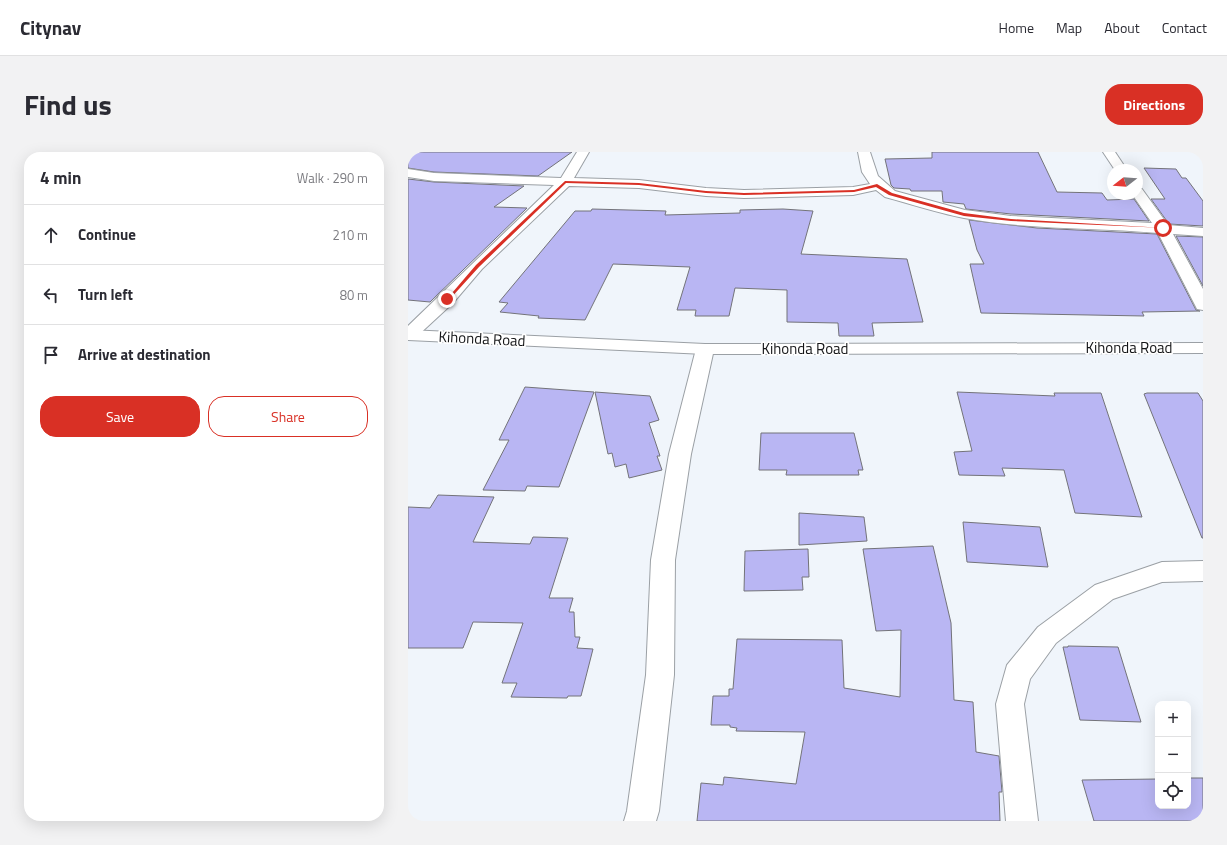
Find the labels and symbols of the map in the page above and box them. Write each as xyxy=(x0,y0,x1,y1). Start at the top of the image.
north arrow xyxy=(1107,164,1143,200)
route start xyxy=(1154,219,1172,237)
route end xyxy=(438,290,456,308)
street label: Kihonda Road xyxy=(438,325,526,352)
street label: Kihonda Road xyxy=(1085,336,1173,359)
street label: Kihonda Road xyxy=(761,337,849,360)

